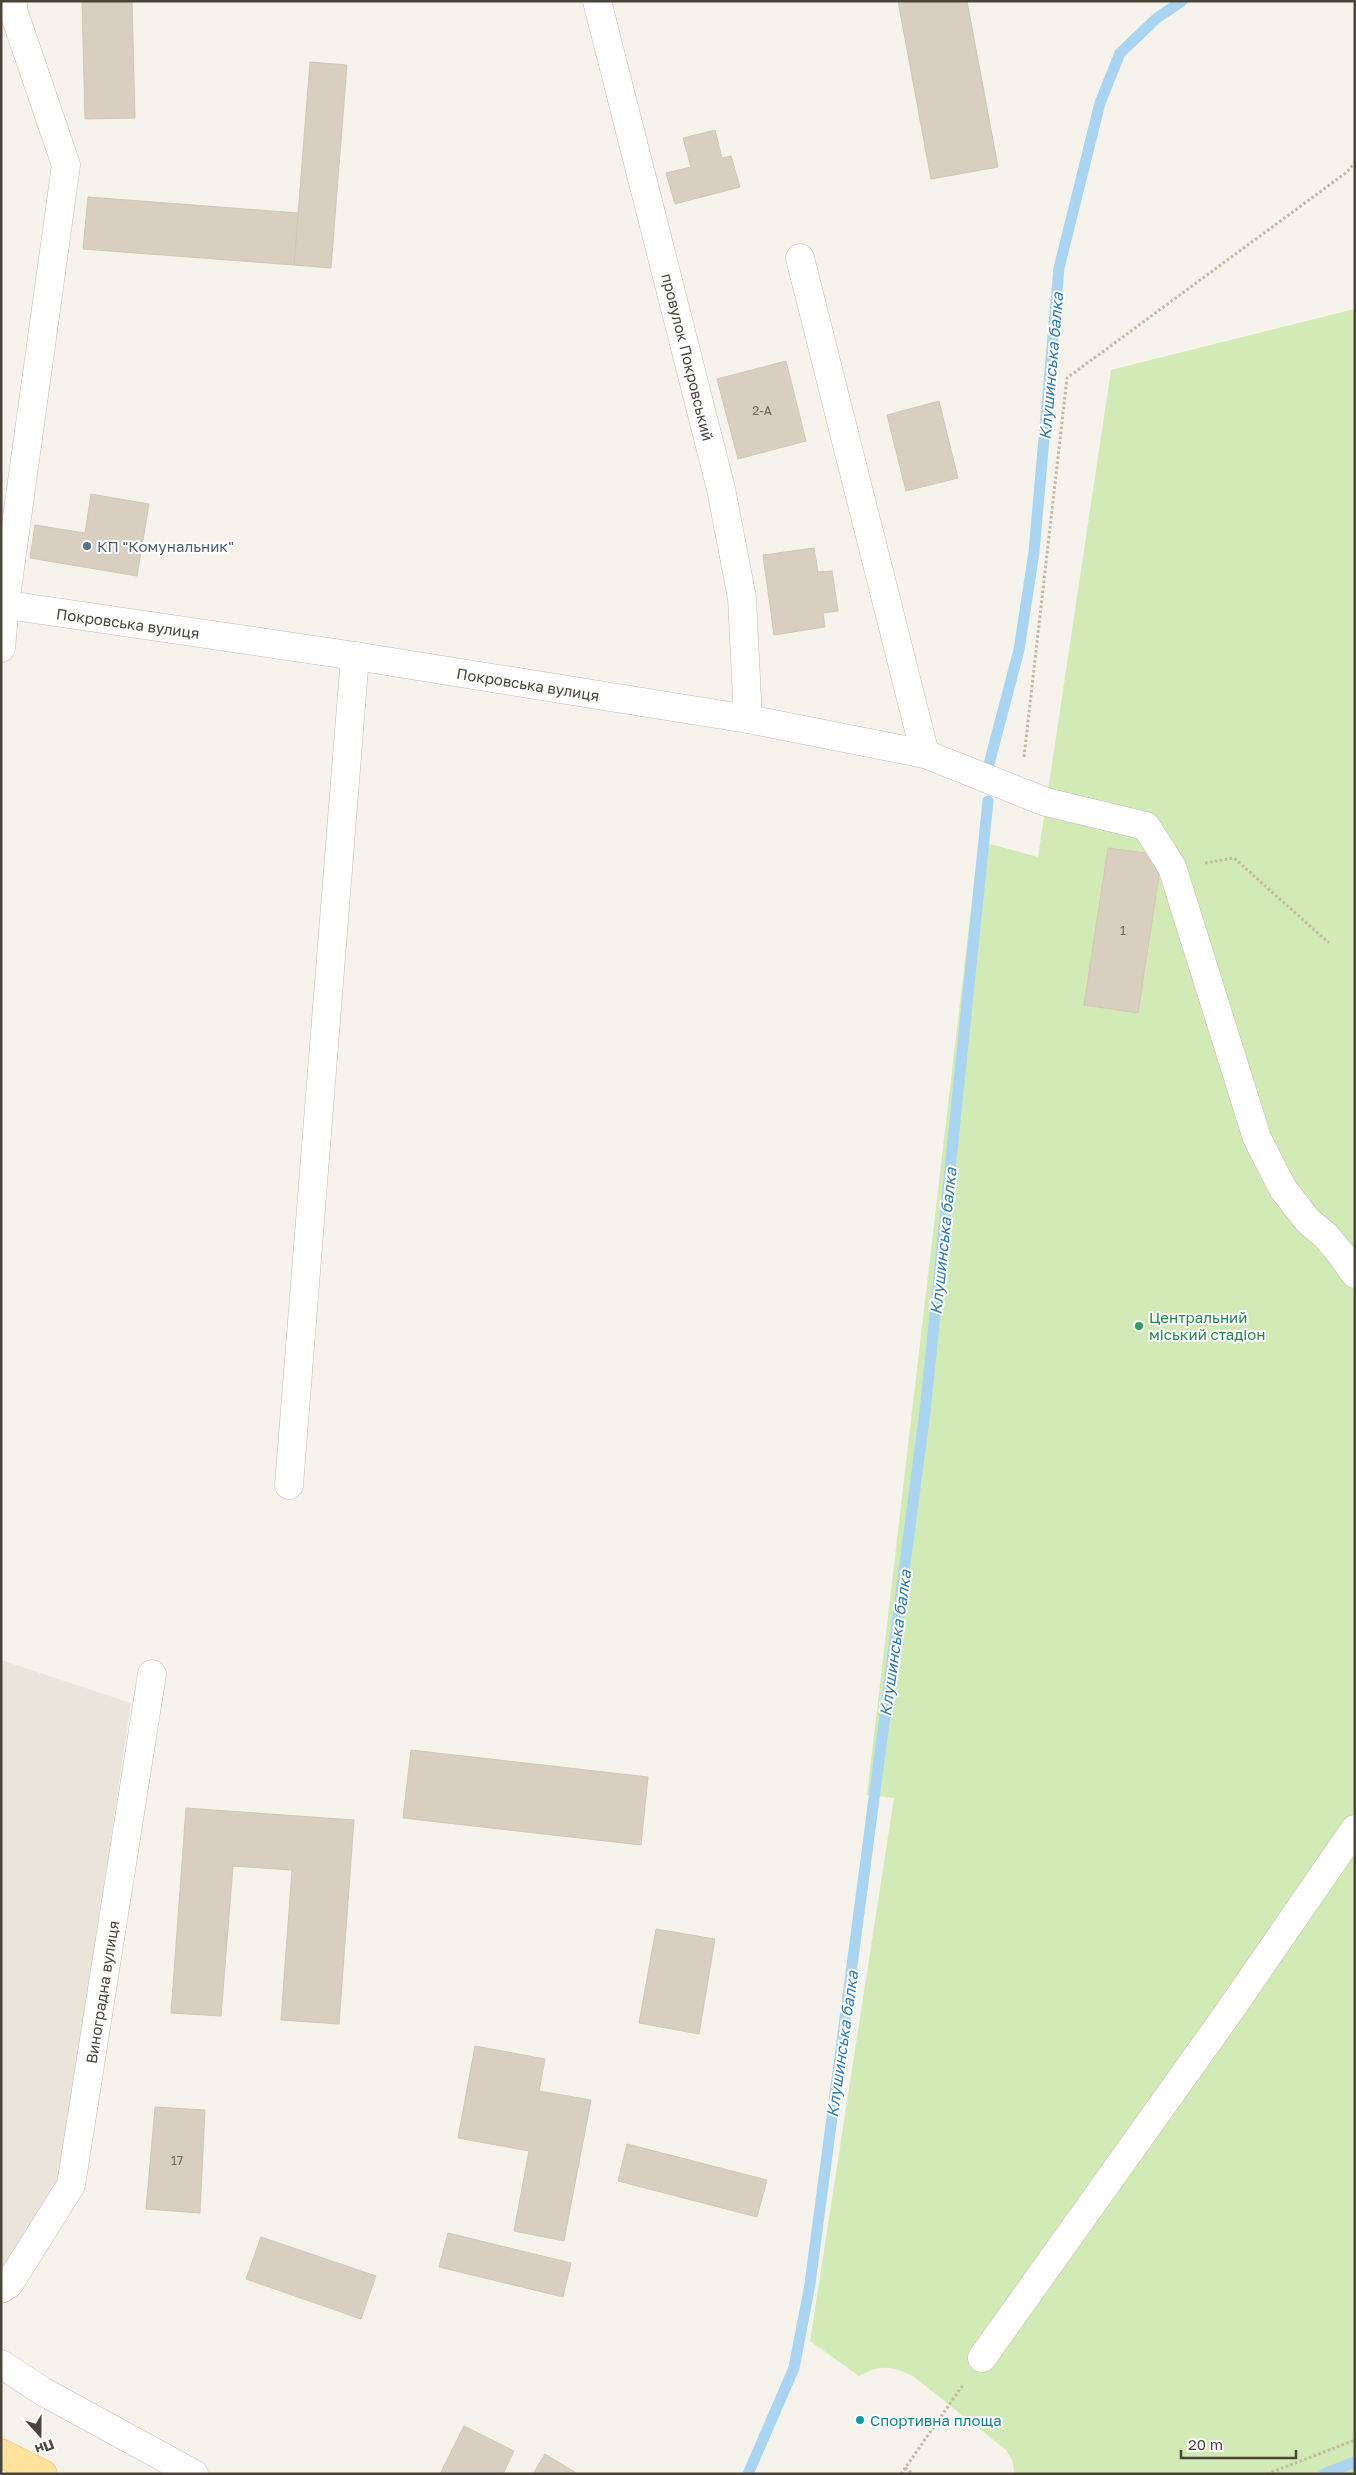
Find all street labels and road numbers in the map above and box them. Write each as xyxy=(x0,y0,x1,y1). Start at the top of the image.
street label: провулок Покровський xyxy=(658,271,718,443)
street label: Покровська вулиця xyxy=(55,604,201,642)
street label: Покровська вулиця xyxy=(455,664,601,704)
street label: Виноградна вулиця xyxy=(82,1919,122,2065)

